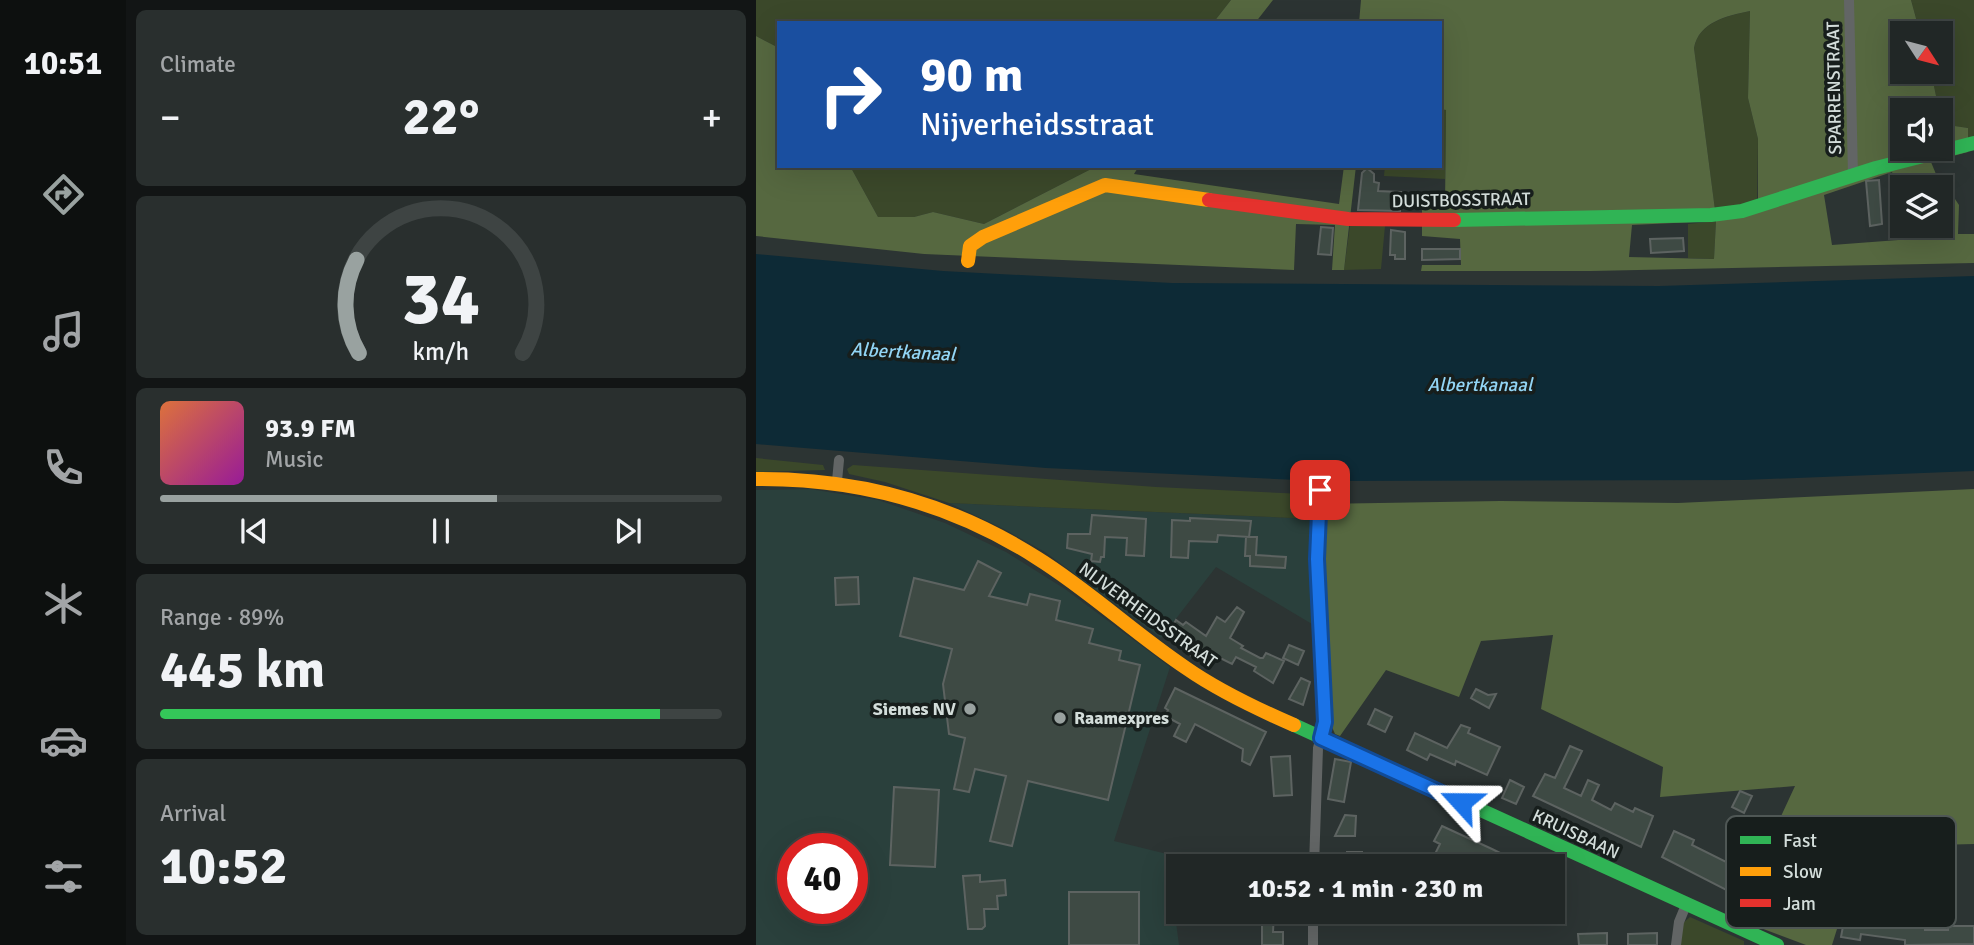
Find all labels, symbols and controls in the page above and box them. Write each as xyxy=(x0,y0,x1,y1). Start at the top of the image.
street label: SPARRENSTRAAT xyxy=(1822,21,1846,155)
north arrow xyxy=(1890,21,1953,84)
map controls xyxy=(1890,21,1953,238)
text: 10:51 xyxy=(24,44,102,83)
text: 90 m xyxy=(920,45,1023,105)
icon: right xyxy=(805,49,896,140)
text: Climate xyxy=(160,50,236,79)
text: 22° xyxy=(403,85,479,149)
text: − xyxy=(160,94,181,141)
text: + xyxy=(701,94,722,141)
button: sound xyxy=(1890,98,1953,161)
text: Nijverheidsstraat xyxy=(920,105,1154,144)
icon: directions xyxy=(39,170,88,219)
button: layers xyxy=(1890,175,1953,238)
street label: DUISTBOSSTRAAT xyxy=(1391,188,1531,212)
text: 34 xyxy=(402,255,480,344)
icon: music xyxy=(39,307,88,356)
text: km/h xyxy=(413,336,469,367)
water label: Albertkanaal xyxy=(850,337,957,367)
water label: Albertkanaal xyxy=(1428,373,1534,397)
text: 93.9 FM xyxy=(265,413,356,445)
icon: phone xyxy=(39,443,88,492)
text: Music xyxy=(265,445,323,474)
pin xyxy=(1290,460,1350,520)
icon: arrive xyxy=(1301,471,1339,509)
icon: previous xyxy=(235,512,273,550)
icon: pause xyxy=(422,512,460,550)
icon: next xyxy=(609,512,647,550)
street label: NIJVERHEIDSSTRAAT xyxy=(1075,558,1221,673)
icon: climate xyxy=(39,579,88,628)
text: Range · 89% xyxy=(160,603,284,632)
text: 445 km xyxy=(160,638,325,702)
place label: Siemes NV xyxy=(873,698,956,720)
marker: Siemes NV xyxy=(962,701,978,717)
place label: Raamexpres xyxy=(1074,707,1169,729)
marker: Raamexpres xyxy=(1052,710,1068,726)
icon: car xyxy=(39,716,88,765)
position arrow xyxy=(1424,765,1498,839)
text: Arrival xyxy=(160,799,226,828)
street label: KRUISBAAN xyxy=(1529,804,1623,864)
legend xyxy=(1726,816,1956,928)
text: Fast xyxy=(1783,829,1817,853)
speed limit sign: 40 xyxy=(777,833,868,924)
text: 10:52 xyxy=(160,834,288,898)
icon: filters xyxy=(39,852,88,901)
text: Slow xyxy=(1783,860,1823,884)
text: 10:52 · 1 min · 230 m xyxy=(1248,873,1483,905)
text: Jam xyxy=(1783,892,1816,916)

